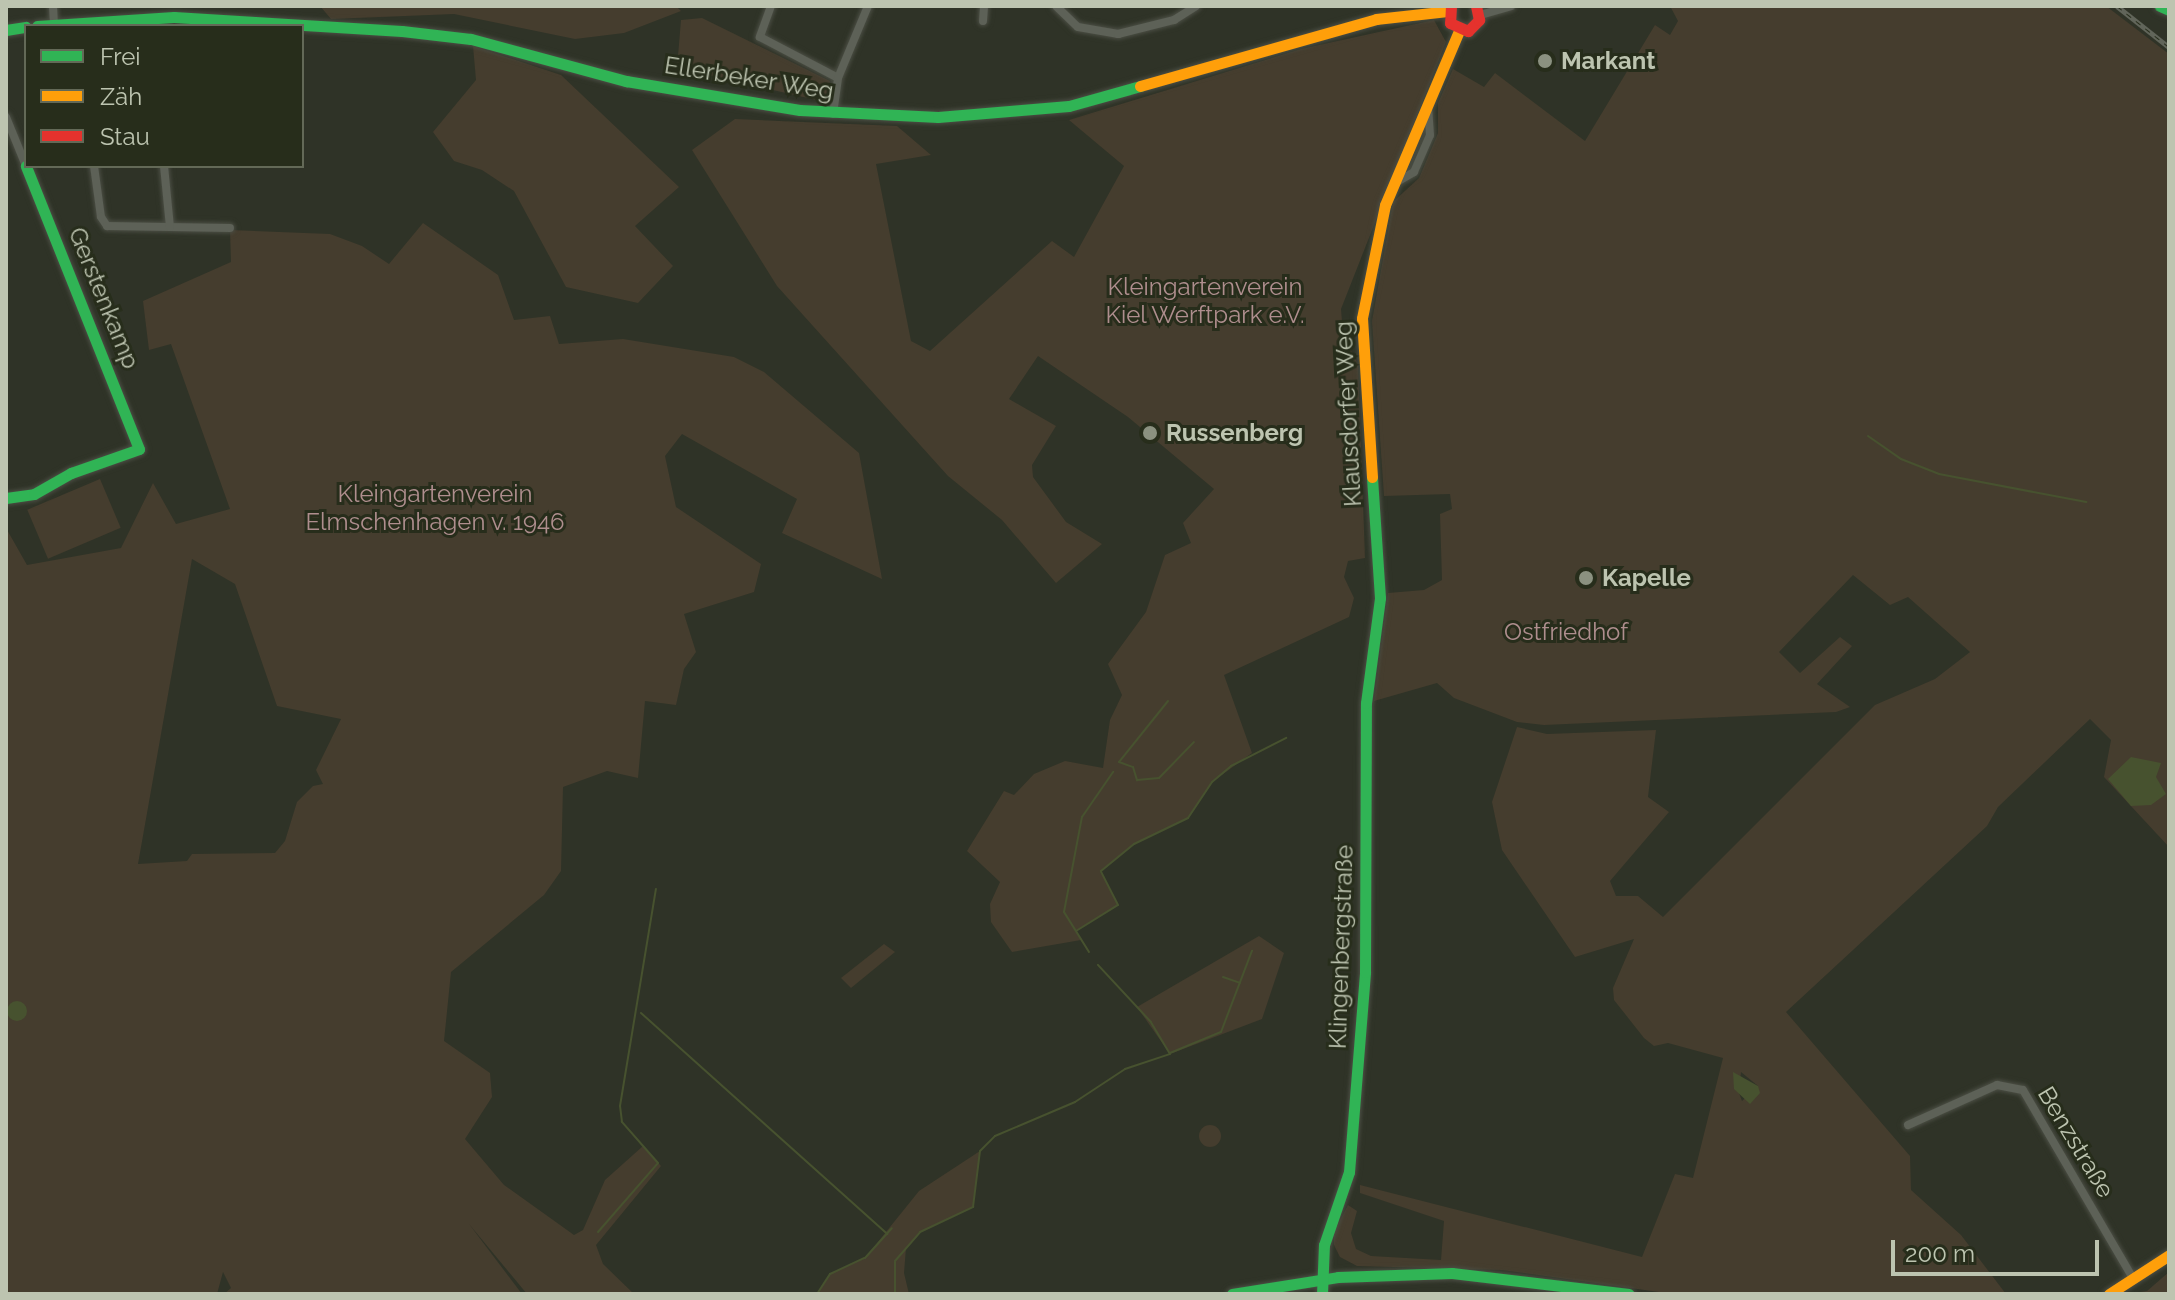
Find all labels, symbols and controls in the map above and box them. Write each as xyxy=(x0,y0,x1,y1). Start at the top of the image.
legend xyxy=(24,24,304,168)
text: Frei xyxy=(100,42,141,71)
place label: Markant xyxy=(1561,47,1655,75)
street label: Ellerbeker Weg xyxy=(662,50,836,106)
marker: Markant xyxy=(1536,52,1554,70)
text: Zäh xyxy=(100,82,142,111)
text: Stau xyxy=(100,122,150,151)
street label: Gerstenkamp xyxy=(63,223,145,373)
park label: Kleingartenverein Kiel Werftpark e.V. xyxy=(1105,273,1305,329)
street label: Klausdorfer Weg xyxy=(1329,320,1367,508)
place label: Russenberg xyxy=(1166,419,1303,447)
marker: Russenberg xyxy=(1141,424,1159,442)
park label: Kleingartenverein Elmschenhagen v. 1946 xyxy=(305,480,565,536)
place label: Kapelle xyxy=(1602,564,1691,592)
marker: Kapelle xyxy=(1577,569,1595,587)
park label: Ostfriedhof xyxy=(1504,618,1628,646)
street label: Klingenbergstraße xyxy=(1323,844,1359,1050)
street label: Benzstraße xyxy=(2032,1081,2120,1203)
scale bar xyxy=(1895,1224,2103,1274)
text: 200 m xyxy=(1905,1239,1975,1268)

